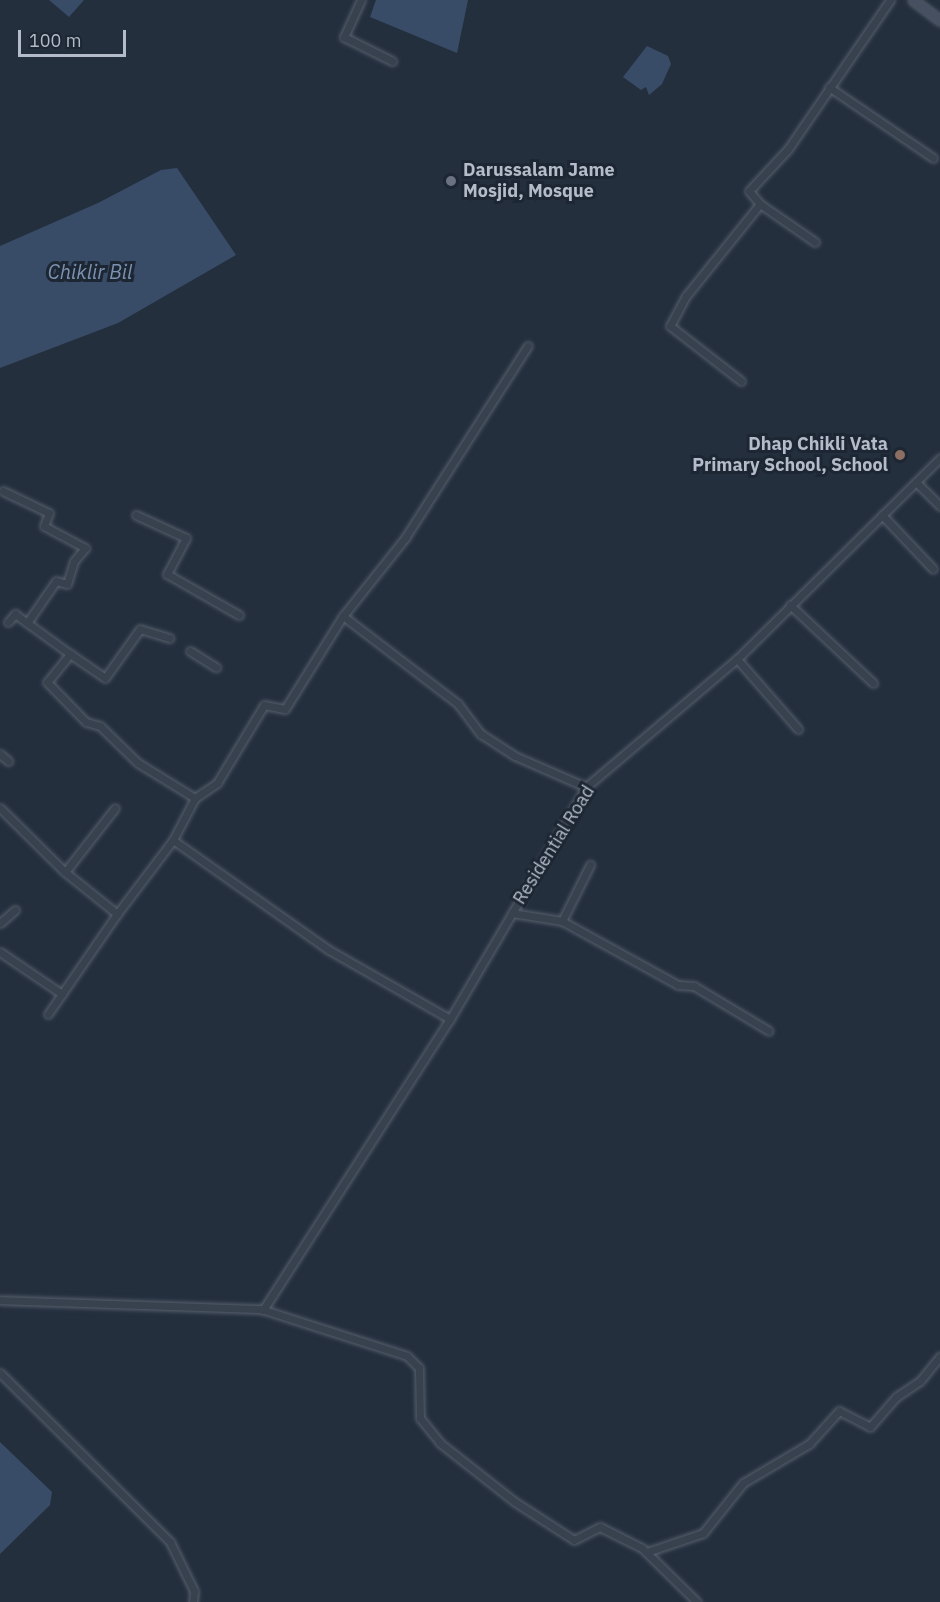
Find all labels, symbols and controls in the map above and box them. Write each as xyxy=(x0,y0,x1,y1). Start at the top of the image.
scale bar xyxy=(21,18,129,56)
text: 100 m xyxy=(29,29,81,52)
place label: Darussalam Jame Mosjid, Mosque xyxy=(463,160,615,202)
marker: Darussalam Jame Mosjid, Mosque xyxy=(444,174,458,188)
water label: Chiklir Bil xyxy=(48,259,132,283)
place label: Dhap Chikli Vata Primary School, School xyxy=(692,434,888,476)
marker: Dhap Chikli Vata Primary School, School xyxy=(893,448,907,462)
street label: Residential Road xyxy=(509,782,599,908)

